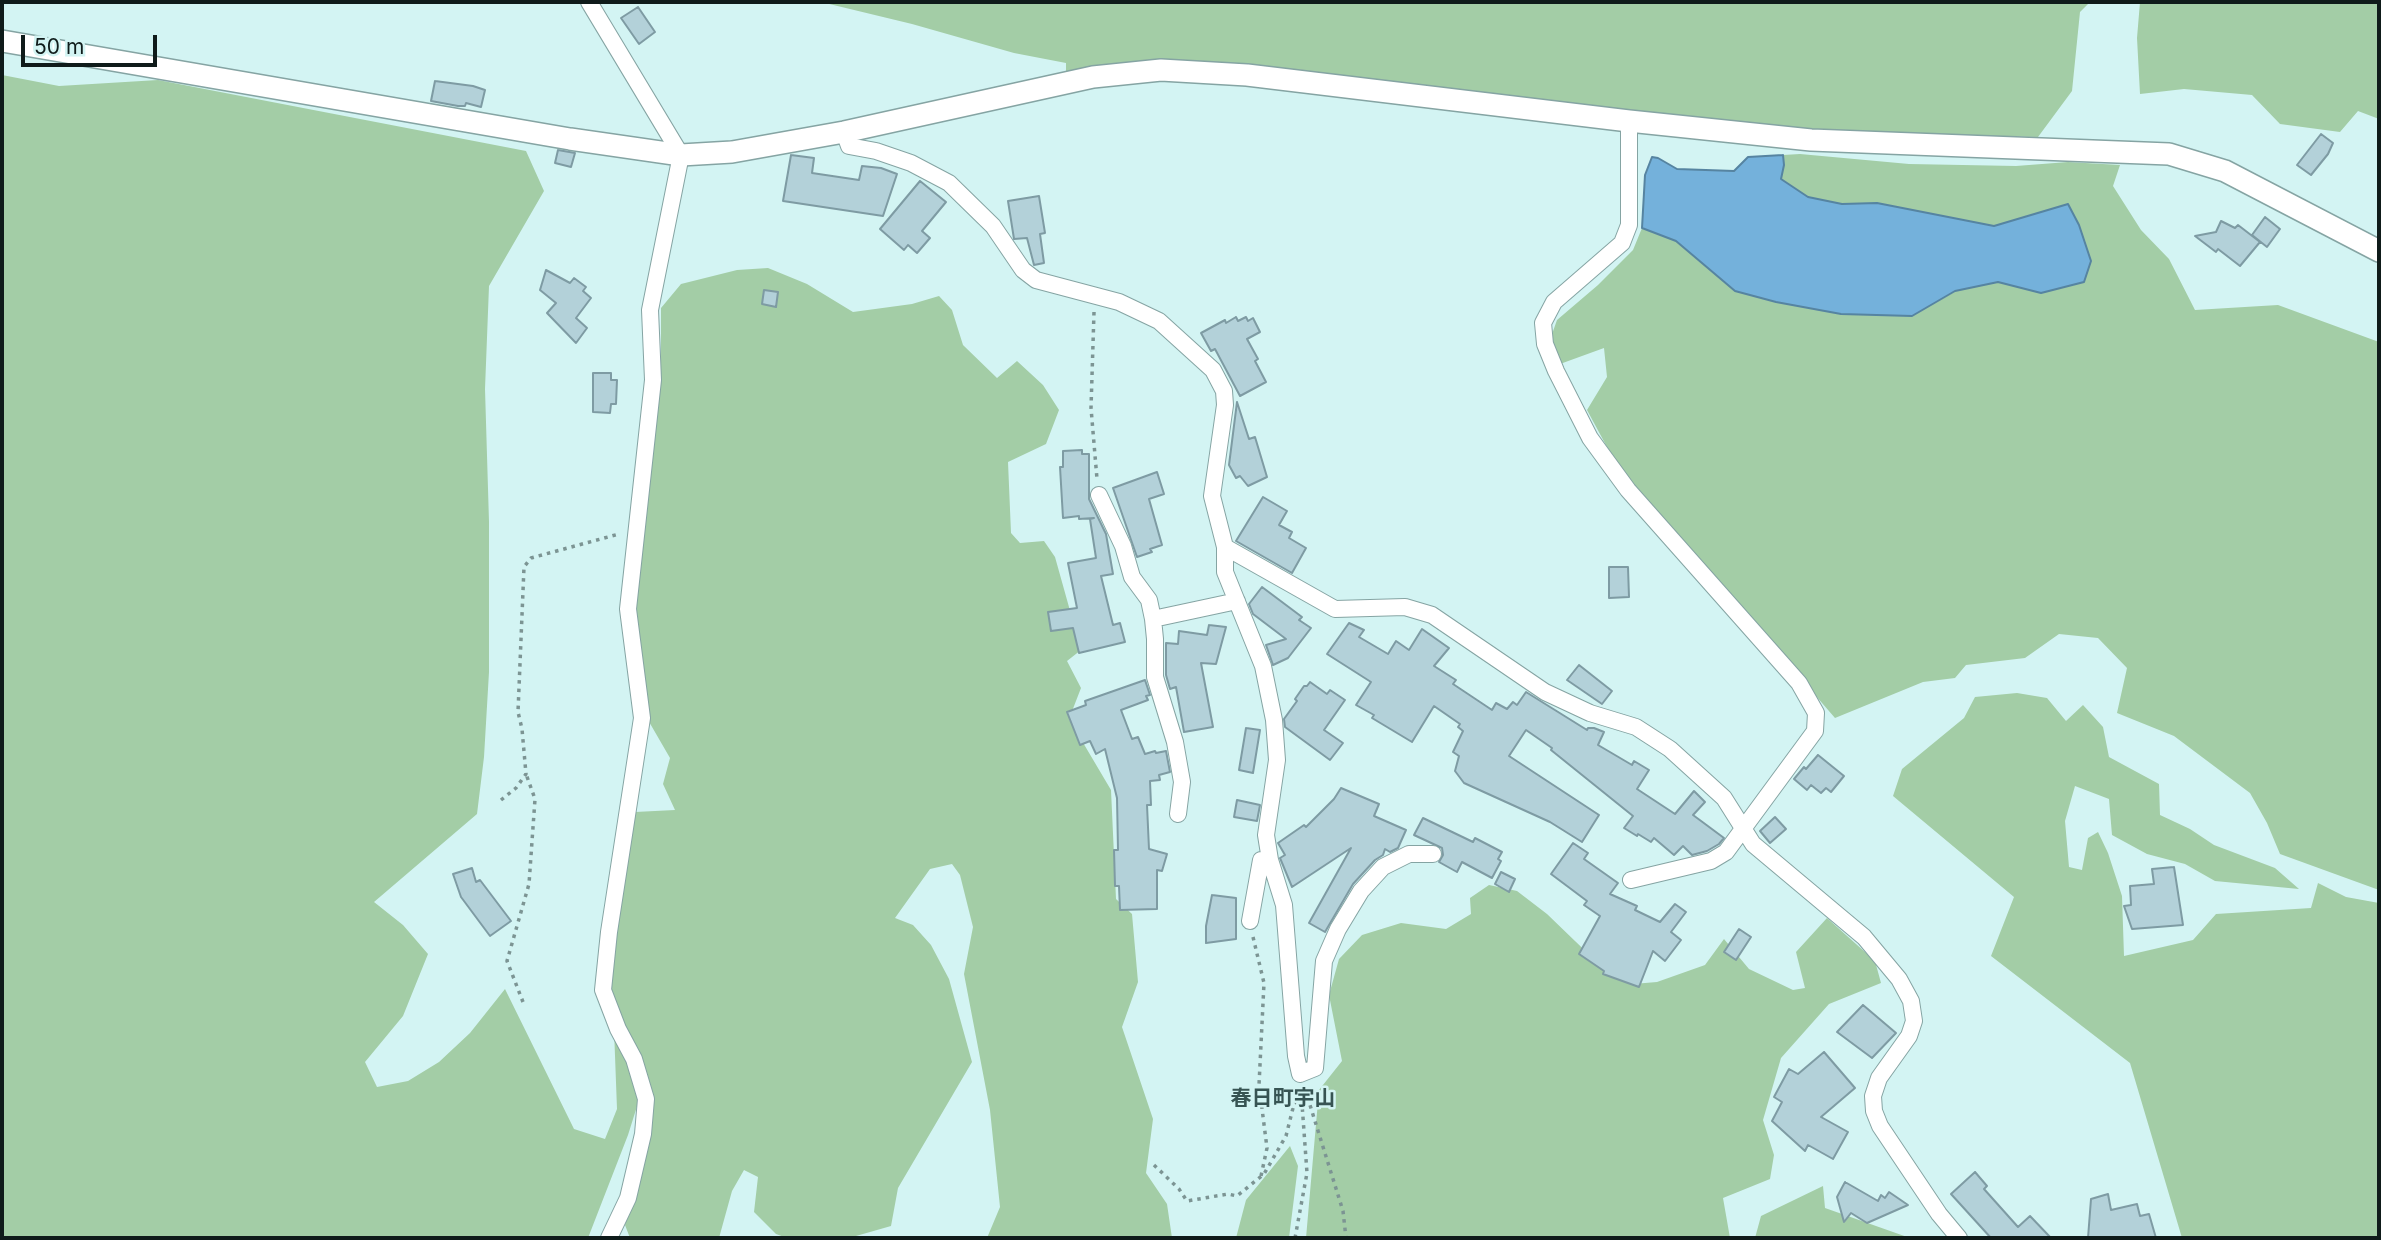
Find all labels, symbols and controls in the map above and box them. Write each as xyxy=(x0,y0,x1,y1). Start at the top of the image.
scale bar xyxy=(24,21,161,65)
text: 50 m xyxy=(34,34,84,59)
district label: 春日町宇山 xyxy=(1231,1086,1335,1112)

